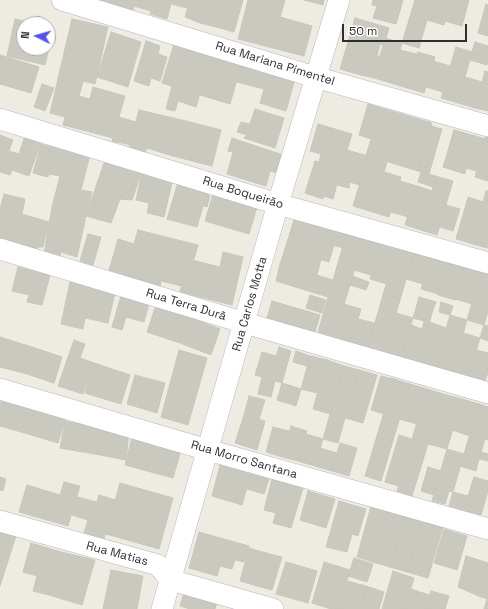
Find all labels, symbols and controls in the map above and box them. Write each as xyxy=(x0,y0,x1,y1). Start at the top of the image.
north arrow xyxy=(16,16,56,56)
scale bar xyxy=(344,16,469,42)
text: 50 m xyxy=(349,23,377,39)
text: N xyxy=(18,31,32,39)
street label: Rua Mariana Pímentel xyxy=(214,39,336,89)
street label: Rua Boqueirão xyxy=(201,174,285,212)
street label: Rua Carlos Motta xyxy=(230,255,270,353)
street label: Rua Terra Durã xyxy=(144,286,228,324)
street label: Rua Morro Santana xyxy=(189,438,299,482)
street label: Rua Matias xyxy=(84,539,150,569)

